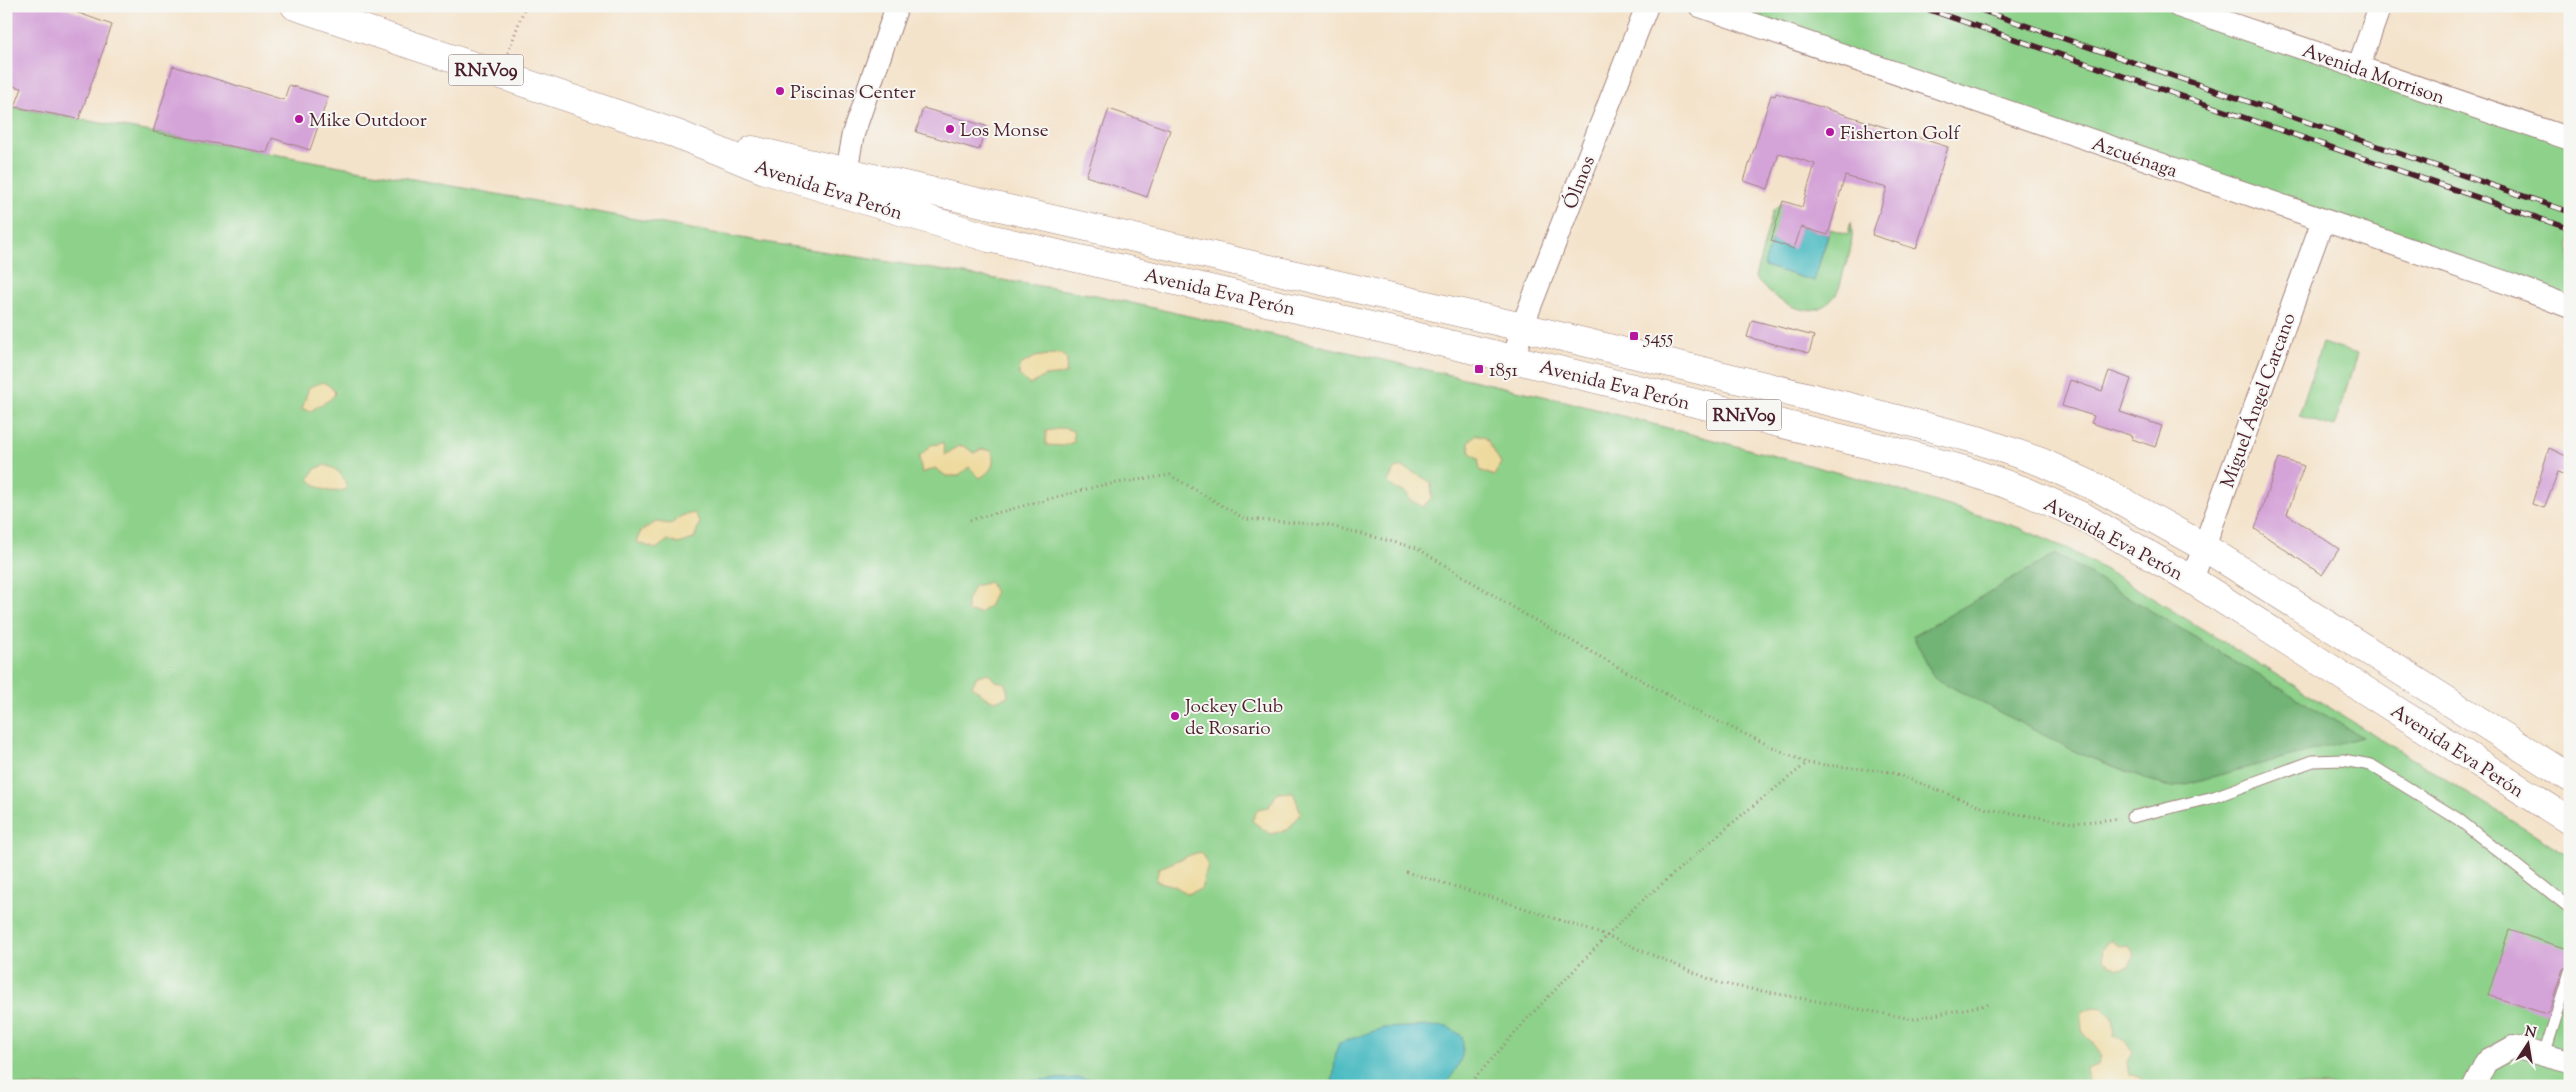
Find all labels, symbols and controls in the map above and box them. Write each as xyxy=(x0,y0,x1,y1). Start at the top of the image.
street label: Avenida Morrison xyxy=(2298,38,2448,112)
road number: RN1V09 xyxy=(448,54,524,86)
place label: Piscinas Center xyxy=(790,80,916,107)
marker: Piscinas Center xyxy=(774,85,786,97)
place label: Mike Outdoor xyxy=(309,108,427,135)
marker: Mike Outdoor xyxy=(293,113,305,125)
place label: Los Monse xyxy=(960,118,1049,145)
place label: Fisherton Golf xyxy=(1840,121,1961,148)
marker: Los Monse xyxy=(944,123,956,135)
marker: Fisherton Golf xyxy=(1824,126,1836,138)
street label: Azcuénaga xyxy=(2088,131,2181,186)
street label: Ólmos xyxy=(1558,152,1603,213)
street label: Avenida Eva Perón xyxy=(751,155,906,228)
street label: Avenida Eva Perón xyxy=(1141,263,1298,324)
street label: Miguel Ángel Carcano xyxy=(2215,310,2304,492)
place label: 5455 xyxy=(1643,325,1674,352)
marker: 5455 xyxy=(1628,330,1640,342)
street label: Avenida Eva Perón xyxy=(1536,355,1693,418)
place label: 1851 xyxy=(1489,358,1518,385)
marker: 1851 xyxy=(1473,363,1485,375)
road number: RN1V09 xyxy=(1706,400,1782,430)
street label: Avenida Eva Perón xyxy=(2038,492,2187,588)
place label: Jockey Club de Rosario xyxy=(1184,694,1283,743)
street label: Avenida Eva Perón xyxy=(2385,699,2529,805)
marker: Jockey Club de Rosario xyxy=(1169,710,1181,722)
north arrow xyxy=(2504,1020,2554,1070)
text: N xyxy=(2523,1022,2538,1044)

